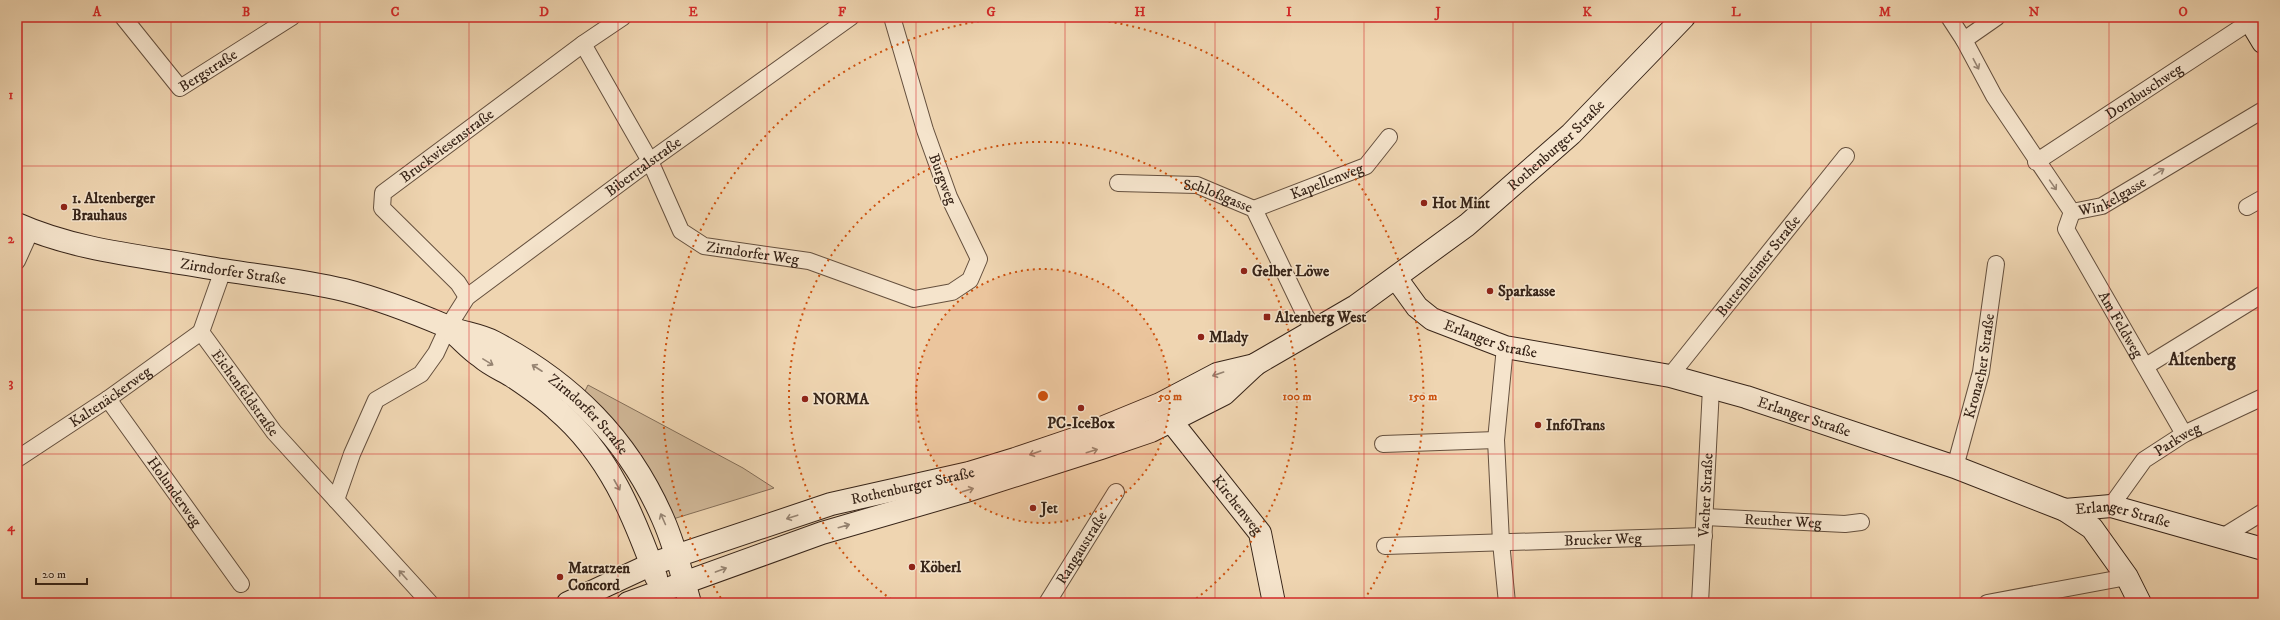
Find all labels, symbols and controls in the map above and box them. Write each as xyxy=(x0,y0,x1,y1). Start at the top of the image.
text: A xyxy=(92,4,102,20)
text: B xyxy=(242,4,250,20)
text: C xyxy=(391,4,400,20)
text: D xyxy=(539,4,549,20)
text: E xyxy=(688,4,698,20)
text: F xyxy=(838,4,847,20)
text: G xyxy=(986,4,996,20)
text: H xyxy=(1135,4,1146,20)
text: I xyxy=(1286,4,1292,20)
text: J xyxy=(1433,4,1441,21)
text: K xyxy=(1582,4,1592,20)
text: L xyxy=(1731,4,1741,20)
text: M xyxy=(1879,4,1891,20)
text: N xyxy=(2029,4,2040,20)
text: O xyxy=(2178,4,2188,20)
street label: Bergstraße xyxy=(175,45,241,96)
one-way arrow xyxy=(1973,57,1981,69)
street label: Dornbuschweg xyxy=(2102,59,2187,124)
text: 1 xyxy=(9,87,14,103)
street label: Rothenburger Straße xyxy=(1504,96,1609,195)
street label: Bruckwiesenstraße xyxy=(397,105,498,187)
street label: Biberttalstraße xyxy=(602,133,685,201)
street label: Burgweg xyxy=(924,151,961,208)
street label: Kapellenweg xyxy=(1288,159,1367,204)
one-way arrow xyxy=(2153,167,2165,175)
street label: Winkelgasse xyxy=(2076,173,2150,221)
street label: Schloßgasse xyxy=(1183,176,1255,217)
one-way arrow xyxy=(2049,180,2057,191)
place label: 1. Altenberger Brauhaus xyxy=(72,189,155,225)
place label: Hot Mint xyxy=(1432,194,1490,213)
marker: Hot Mint xyxy=(1419,198,1429,208)
marker: 1. Altenberger Brauhaus xyxy=(59,202,69,212)
street label: Buttenheimer Straße xyxy=(1712,212,1805,321)
text: 2 xyxy=(8,231,15,247)
street label: Zirndorfer Weg xyxy=(705,237,801,270)
street label: Zirndorfer Straße xyxy=(179,254,287,289)
place label: Gelber Löwe xyxy=(1252,262,1330,281)
marker: Gelber Löwe xyxy=(1239,266,1249,276)
place label: Sparkasse xyxy=(1498,282,1556,301)
marker: Sparkasse xyxy=(1485,286,1495,296)
street label: Am Feldweg xyxy=(2094,288,2148,362)
place label: Altenberg West xyxy=(1274,308,1366,327)
marker: Altenberg West xyxy=(1262,312,1272,322)
street label: Kronacher Straße xyxy=(1960,312,1999,421)
street label: Erlanger Straße xyxy=(1441,315,1538,362)
place label: Mlady xyxy=(1209,328,1249,347)
marker: Mlady xyxy=(1196,332,1206,342)
street label: Eichenfeldstraße xyxy=(207,346,283,440)
district label: Altenberg xyxy=(2168,349,2236,371)
one-way arrow xyxy=(482,358,494,366)
street label: Kaltenäckerweg xyxy=(66,362,156,432)
one-way arrow xyxy=(532,364,543,372)
street label: Zirndorfer Straße xyxy=(544,370,633,458)
one-way arrow xyxy=(1212,371,1225,378)
text: 3 xyxy=(9,375,14,391)
centre of rings xyxy=(1036,389,1050,403)
text: 50 m xyxy=(1157,389,1182,404)
text: 100 m xyxy=(1283,389,1311,404)
text: 150 m xyxy=(1409,389,1437,404)
place label: NORMA xyxy=(813,390,869,409)
street label: Erlanger Straße xyxy=(1755,393,1853,441)
marker: NORMA xyxy=(800,394,810,404)
marker: PC-IceBox xyxy=(1076,403,1086,413)
place label: PC-IceBox xyxy=(1047,414,1115,433)
place label: InfoTrans xyxy=(1546,416,1605,435)
street label: Parkweg xyxy=(2151,418,2204,461)
marker: InfoTrans xyxy=(1533,420,1543,430)
one-way arrow xyxy=(1086,447,1099,454)
one-way arrow xyxy=(1029,449,1041,457)
street label: Holunderweg xyxy=(143,453,206,531)
street label: Vacher Straße xyxy=(1694,453,1718,539)
street label: Rothenburger Straße xyxy=(849,463,977,509)
street label: Kirchenweg xyxy=(1208,471,1267,539)
one-way arrow xyxy=(614,479,621,491)
one-way arrow xyxy=(962,486,975,493)
street label: Erlanger Straße xyxy=(2075,497,2172,532)
place label: Jet xyxy=(1039,499,1058,518)
marker: Jet xyxy=(1028,503,1038,513)
street label: Rangaustraße xyxy=(1052,508,1112,588)
street label: Reuther Weg xyxy=(1744,510,1823,533)
one-way arrow xyxy=(659,513,666,525)
one-way arrow xyxy=(786,514,799,521)
text: 4 xyxy=(6,519,15,536)
one-way arrow xyxy=(837,522,850,530)
street label: Brucker Weg xyxy=(1564,529,1643,550)
place label: Köberl xyxy=(920,558,961,577)
place label: Matratzen Concord xyxy=(568,559,630,595)
scale bar xyxy=(36,560,87,586)
marker: Köberl xyxy=(907,562,917,572)
one-way arrow xyxy=(715,565,727,573)
text: 20 m xyxy=(42,567,66,582)
one-way arrow xyxy=(398,569,407,580)
marker: Matratzen Concord xyxy=(555,572,565,582)

